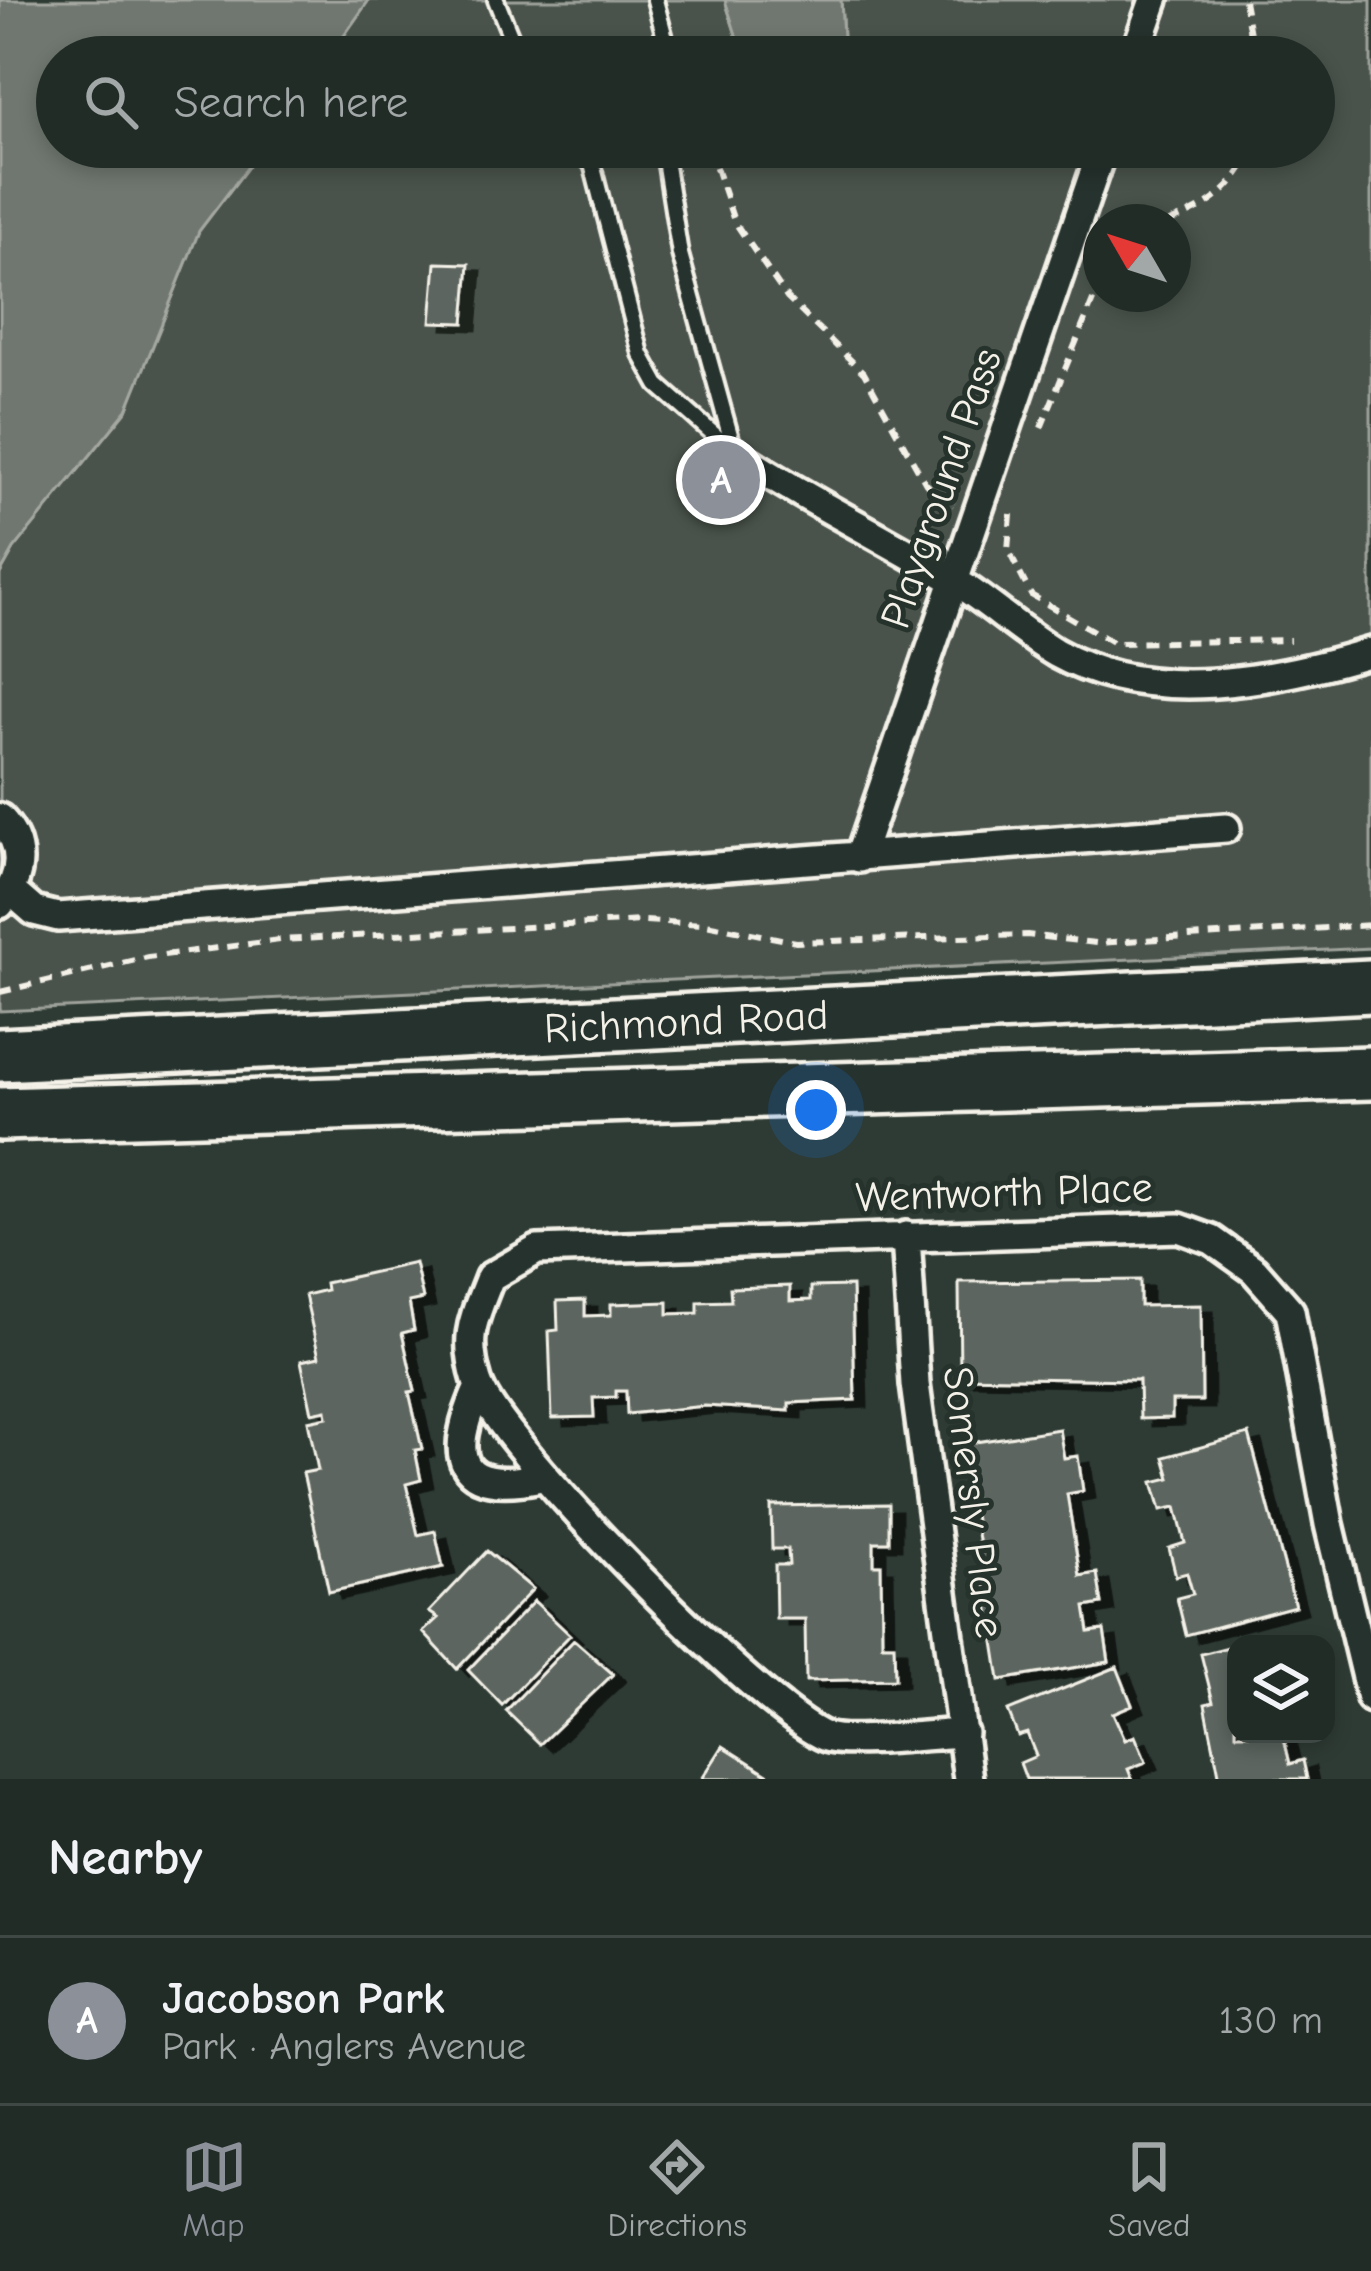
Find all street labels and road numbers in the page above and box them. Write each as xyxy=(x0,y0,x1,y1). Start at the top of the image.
street label: Playground Pass xyxy=(871,342,1012,635)
street label: Richmond Road xyxy=(543,990,830,1054)
street label: Wentworth Place xyxy=(855,1163,1153,1222)
street label: Somersly Place xyxy=(933,1364,1014,1641)

